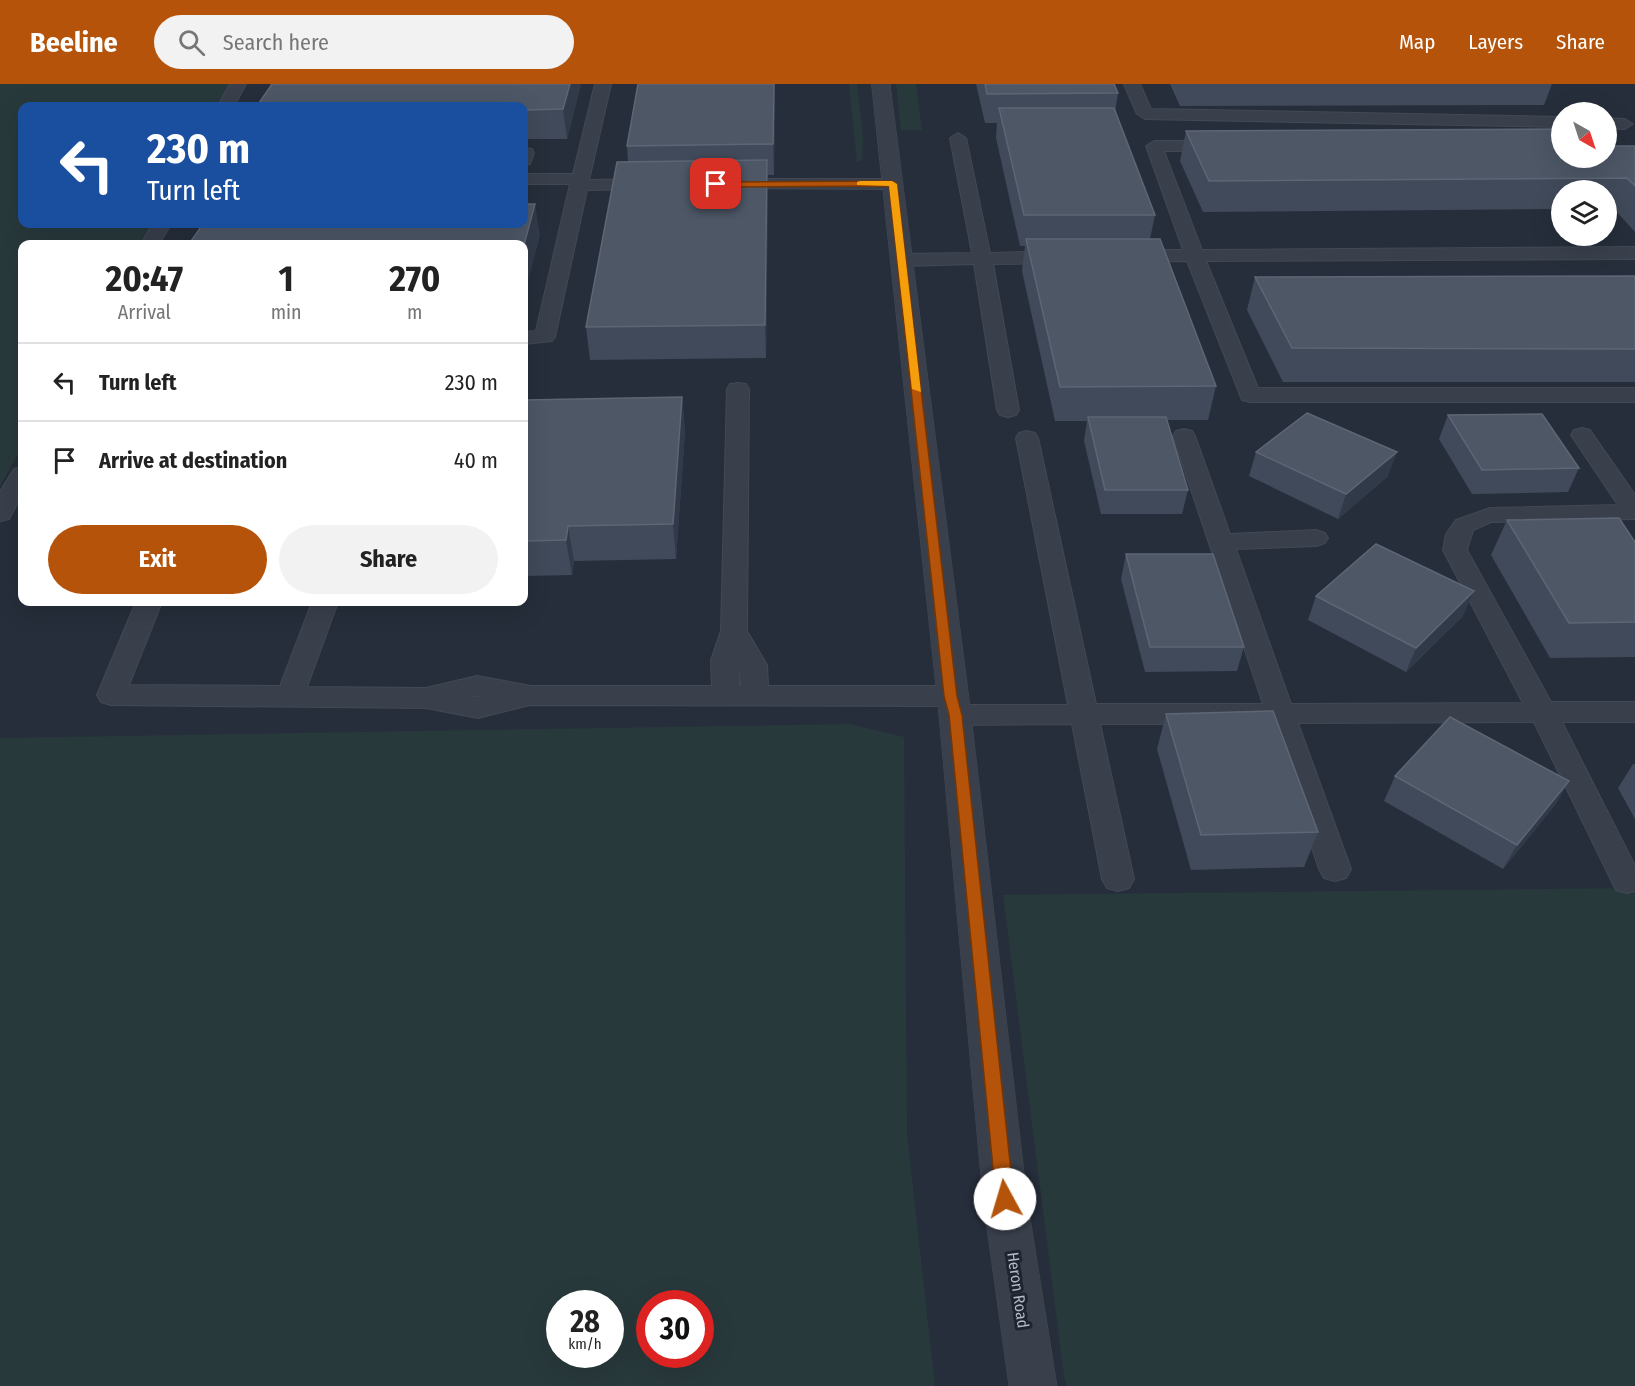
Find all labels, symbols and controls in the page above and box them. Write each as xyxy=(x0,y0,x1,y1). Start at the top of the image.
search box xyxy=(154,15,574,69)
text: Beeline xyxy=(30,26,118,59)
icon: search xyxy=(175,26,208,59)
text: Search here xyxy=(223,29,329,56)
text: Map xyxy=(1399,29,1435,55)
text: Layers xyxy=(1468,29,1523,55)
text: Share xyxy=(1556,29,1605,55)
north arrow xyxy=(1551,102,1617,168)
map controls xyxy=(1551,102,1617,246)
text: 230 m xyxy=(147,124,250,174)
icon: left xyxy=(48,126,126,204)
pin xyxy=(690,158,741,209)
icon: arrive xyxy=(699,167,732,200)
text: Turn left xyxy=(147,175,240,207)
button: layers xyxy=(1551,180,1617,246)
text: 20:47 xyxy=(106,257,183,301)
text: 1 xyxy=(279,257,294,301)
text: 270 xyxy=(389,257,440,301)
text: Arrival xyxy=(118,300,171,324)
text: min xyxy=(271,300,302,324)
text: m xyxy=(407,300,423,324)
icon: left xyxy=(48,366,81,399)
text: Turn left xyxy=(99,369,177,396)
text: 230 m xyxy=(445,369,498,396)
icon: arrive xyxy=(48,444,81,477)
text: Arrive at destination xyxy=(99,447,287,474)
text: 40 m xyxy=(454,447,498,474)
button: Exit xyxy=(48,525,267,594)
button: Share xyxy=(279,525,498,594)
position arrow xyxy=(973,1167,1037,1231)
street label: Heron Road xyxy=(1003,1251,1033,1329)
speed limit sign: 30 xyxy=(636,1290,714,1368)
text: 28 xyxy=(570,1304,600,1340)
text: km/h xyxy=(568,1335,602,1353)

